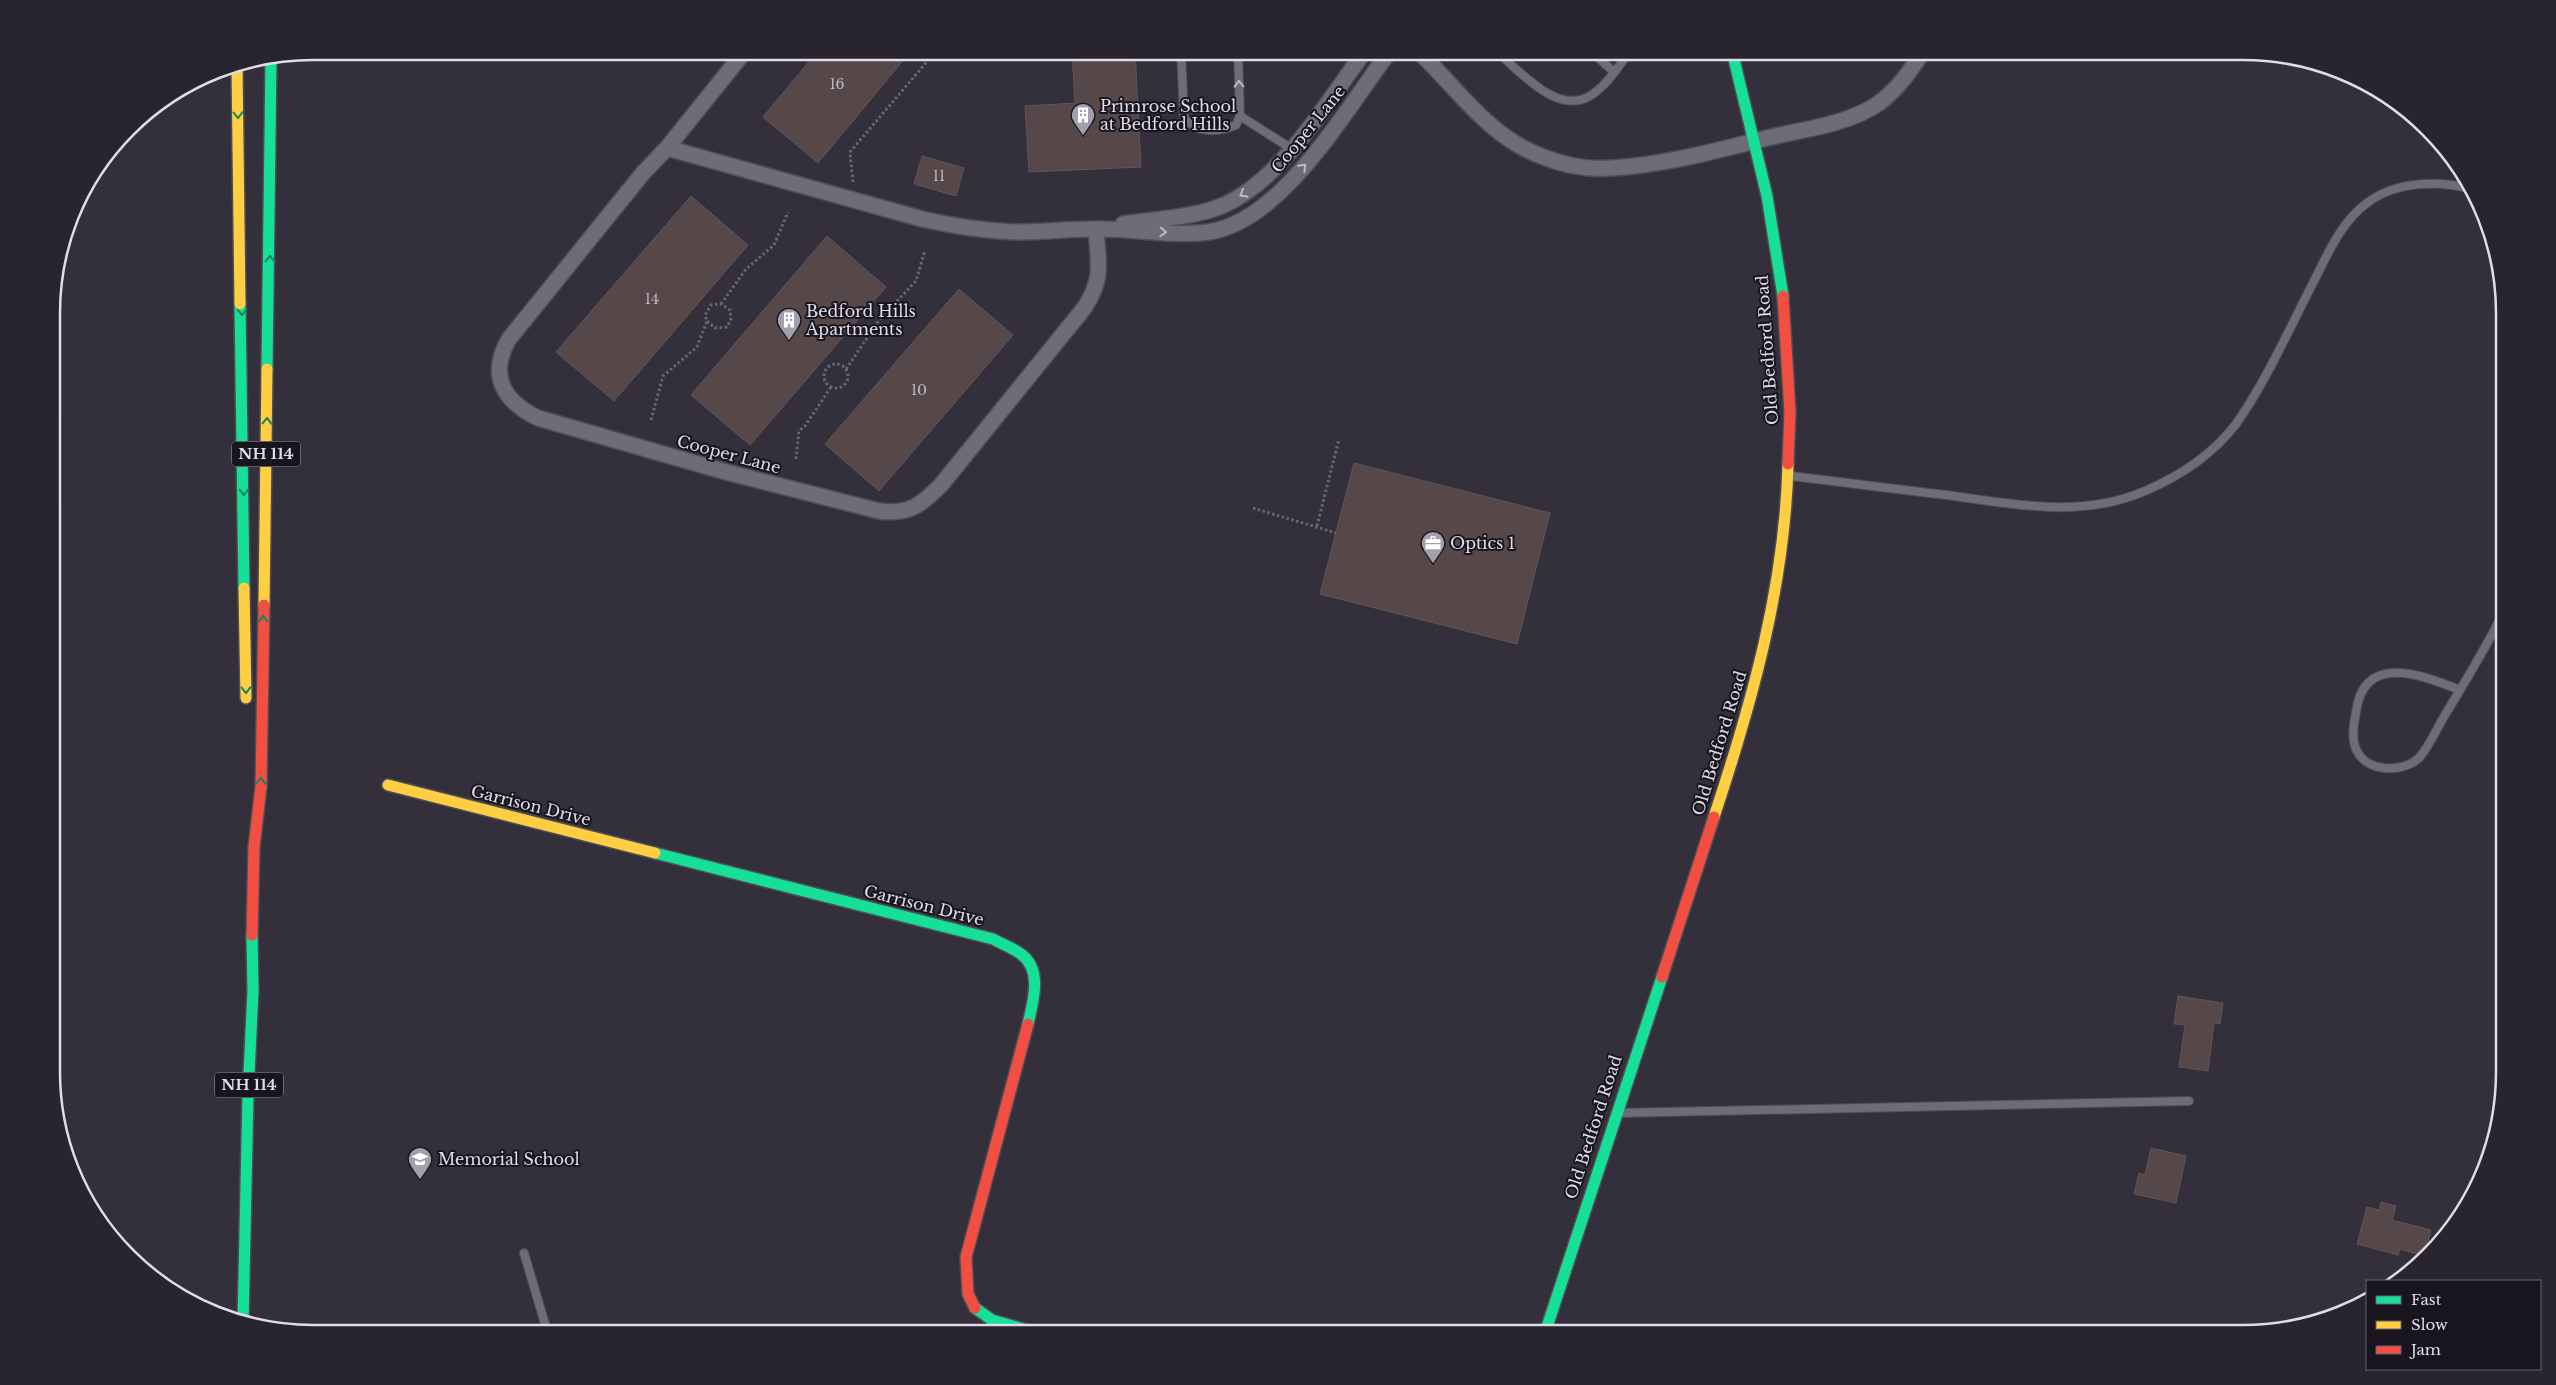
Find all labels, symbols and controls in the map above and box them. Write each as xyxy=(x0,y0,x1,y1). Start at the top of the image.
house number: 16 xyxy=(829,75,845,93)
one-way arrow xyxy=(1233,80,1244,88)
street label: Cooper Lane xyxy=(1267,81,1349,177)
place label: Primrose School at Bedford Hills xyxy=(1100,96,1236,134)
building icon: Primrose School at Bedford Hills xyxy=(1070,102,1096,136)
one-way arrow xyxy=(233,111,244,119)
one-way arrow xyxy=(1297,164,1306,173)
house number: 11 xyxy=(933,167,945,185)
one-way arrow xyxy=(1239,188,1248,198)
one-way arrow xyxy=(1159,227,1167,238)
one-way arrow xyxy=(265,255,275,262)
street label: Old Bedford Road xyxy=(1752,274,1782,426)
house number: 14 xyxy=(645,290,659,308)
place label: Bedford Hills Apartments xyxy=(805,301,916,339)
building icon: Bedford Hills Apartments xyxy=(776,307,802,341)
one-way arrow xyxy=(237,309,247,317)
house number: 10 xyxy=(911,381,927,399)
one-way arrow xyxy=(262,417,272,425)
street label: Cooper Lane xyxy=(675,431,783,477)
road number: NH 114 xyxy=(232,442,300,466)
one-way arrow xyxy=(239,489,249,497)
office icon: Optics 1 xyxy=(1420,530,1446,564)
place label: Optics 1 xyxy=(1450,533,1515,553)
one-way arrow xyxy=(258,615,268,622)
street label: Old Bedford Road xyxy=(1687,668,1751,818)
one-way arrow xyxy=(241,686,251,694)
one-way arrow xyxy=(255,777,266,785)
street label: Garrison Drive xyxy=(469,780,593,830)
street label: Garrison Drive xyxy=(862,880,986,930)
street label: Old Bedford Road xyxy=(1560,1052,1626,1201)
road number: NH 114 xyxy=(215,1072,283,1098)
school or university icon: Memorial School xyxy=(407,1146,433,1180)
place label: Memorial School xyxy=(438,1149,580,1169)
legend xyxy=(2366,1280,2541,1370)
text: Fast xyxy=(2411,1290,2442,1309)
text: Slow xyxy=(2411,1315,2448,1334)
text: Jam xyxy=(2409,1340,2441,1359)

